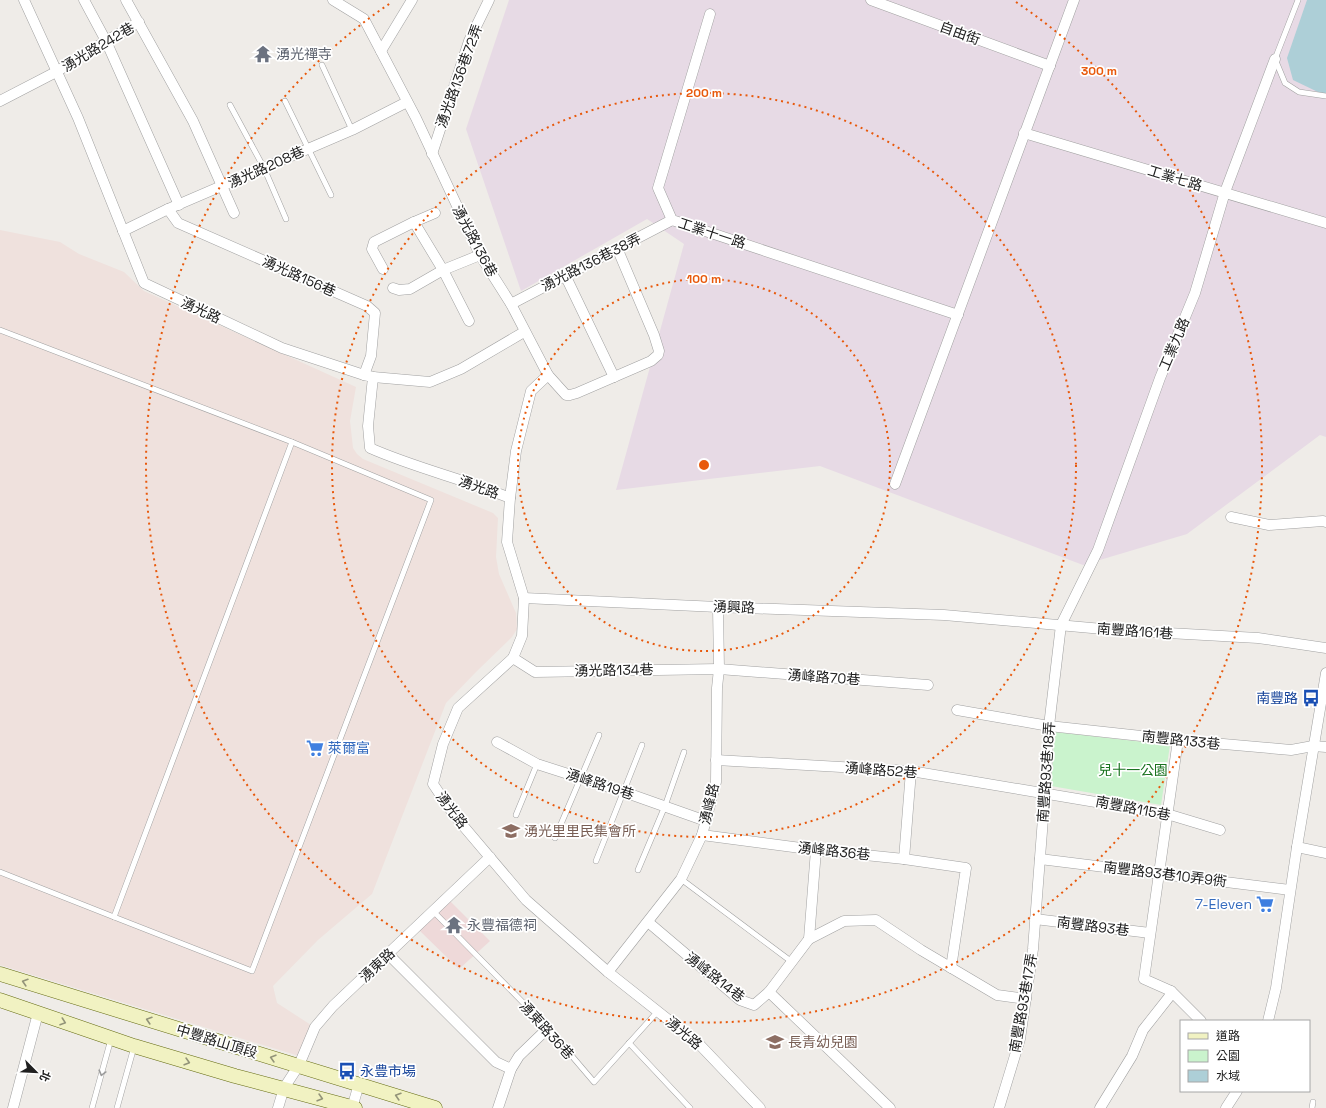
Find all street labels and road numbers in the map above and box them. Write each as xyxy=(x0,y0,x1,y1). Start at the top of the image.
street label: 自由街 xyxy=(937,17,983,49)
street label: 湧光路242巷 xyxy=(59,18,137,76)
street label: 湧光路136巷72弄 xyxy=(432,22,486,130)
street label: 湧光路208巷 xyxy=(225,142,307,192)
street label: 工業七路 xyxy=(1146,161,1204,195)
street label: 湧光路136巷 xyxy=(449,202,501,280)
street label: 工業十一路 xyxy=(676,214,748,252)
street label: 湧光路136巷38弄 xyxy=(538,229,644,295)
street label: 湧光路156巷 xyxy=(259,252,339,300)
street label: 湧光路 xyxy=(178,293,224,327)
street label: 工業九路 xyxy=(1155,315,1193,373)
street label: 湧光路 xyxy=(456,471,502,503)
street label: 湧興路 xyxy=(713,597,755,617)
street label: 南豐路161巷 xyxy=(1096,619,1174,643)
street label: 湧光路134巷 xyxy=(574,660,654,680)
street label: 湧峰路70巷 xyxy=(787,665,861,689)
street label: 南豐路93巷18弄 xyxy=(1033,721,1059,823)
street label: 南豐路133巷 xyxy=(1141,727,1221,753)
street label: 湧峰路52巷 xyxy=(844,758,918,782)
street label: 湧峰路19巷 xyxy=(564,765,636,803)
street label: 湧峰路 xyxy=(696,782,722,826)
street label: 湧光路 xyxy=(432,788,472,832)
street label: 南豐路115巷 xyxy=(1094,792,1172,824)
street label: 湧峰路36巷 xyxy=(797,838,871,864)
street label: 南豐路93巷10弄9衖 xyxy=(1102,857,1228,891)
street label: 南豐路93巷 xyxy=(1056,913,1130,939)
street label: 湧東路 xyxy=(356,944,398,986)
street label: 湧峰路14巷 xyxy=(682,948,748,1006)
street label: 南豐路93巷17弄 xyxy=(1005,952,1041,1054)
street label: 湧東路36巷 xyxy=(516,997,578,1063)
street label: 湧光路 xyxy=(662,1013,706,1053)
street label: 中豐路山頂段 xyxy=(174,1020,260,1062)

